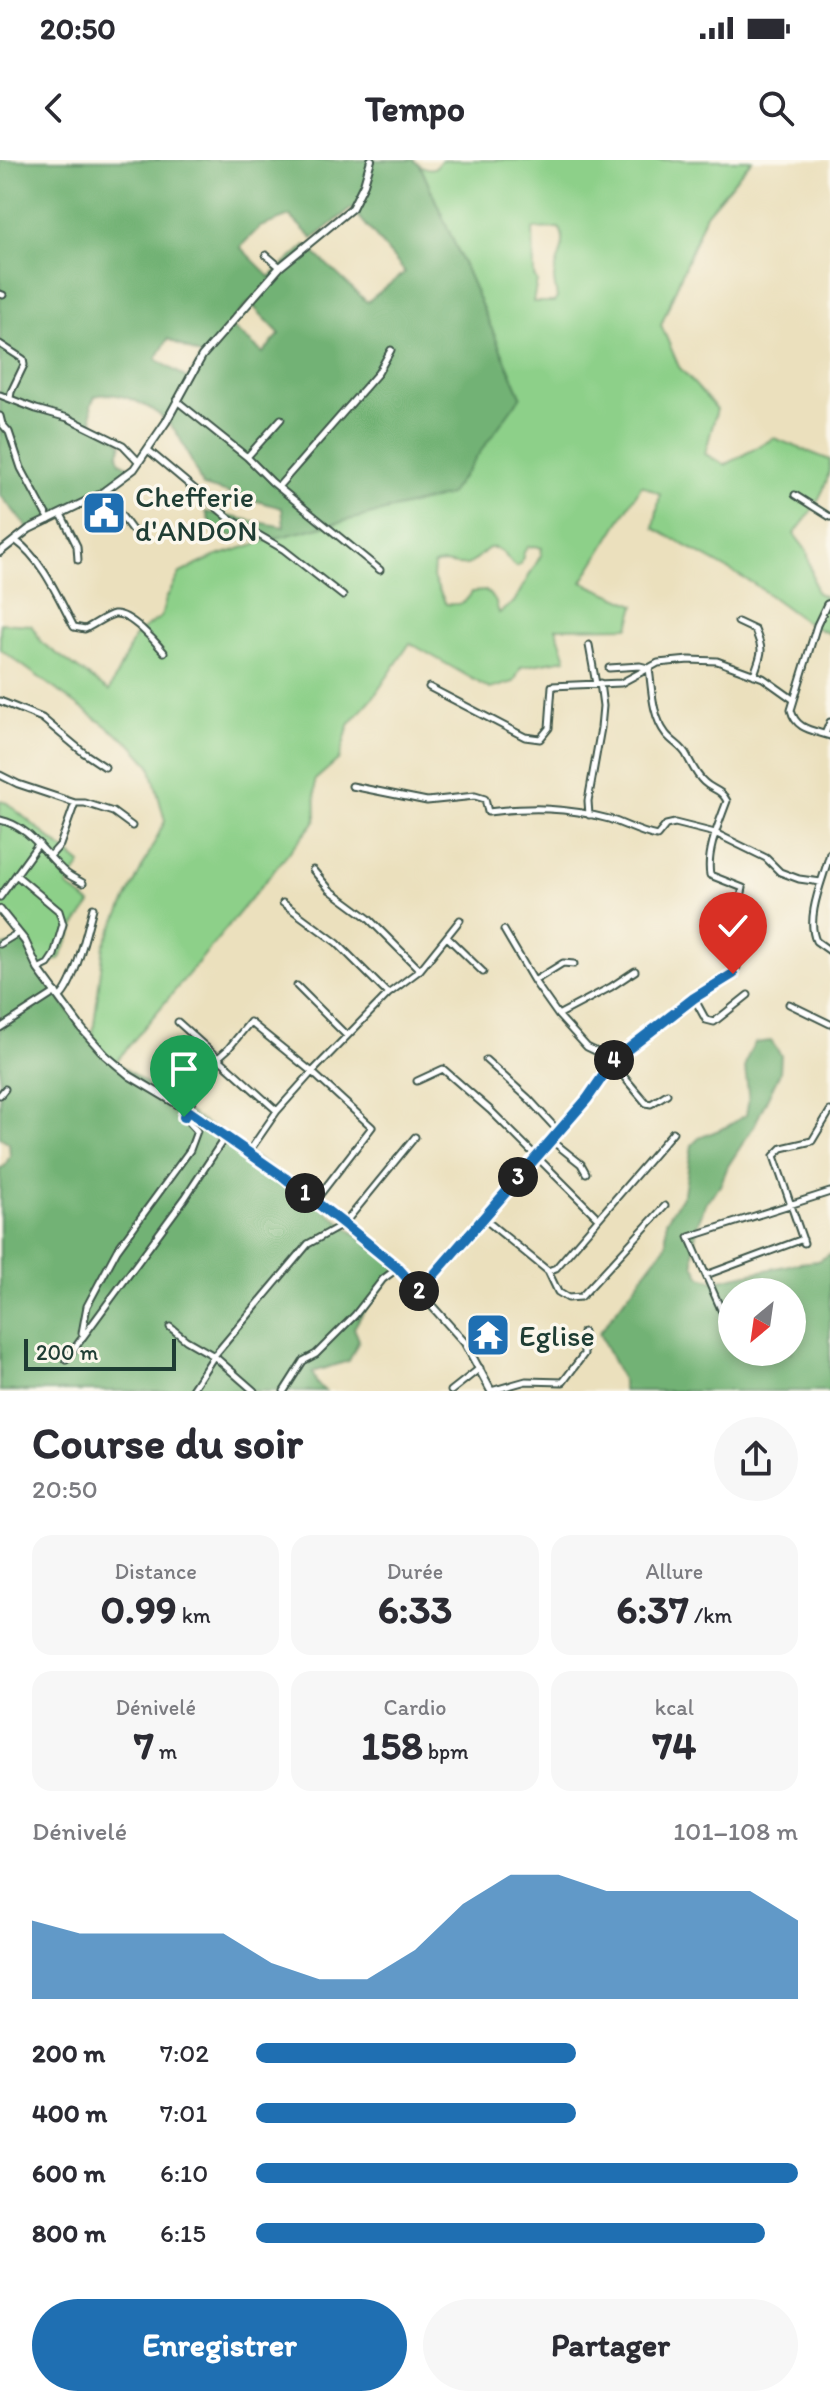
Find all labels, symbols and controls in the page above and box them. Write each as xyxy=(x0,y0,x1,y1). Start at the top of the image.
text: 20:50 xyxy=(40,10,116,47)
icon: back xyxy=(32,86,76,130)
icon: search xyxy=(754,86,798,130)
text: Tempo xyxy=(365,87,465,130)
place label: Chefferie d'ANDON xyxy=(135,478,258,549)
public building icon: Chefferie d'ANDON xyxy=(80,489,128,537)
pin xyxy=(699,892,767,974)
icon: check xyxy=(711,904,755,948)
pin xyxy=(150,1035,218,1117)
pin: 4 xyxy=(594,1040,634,1080)
text: 4 xyxy=(607,1046,621,1073)
icon: arrive xyxy=(162,1047,206,1091)
pin: 3 xyxy=(498,1157,538,1197)
text: 3 xyxy=(512,1163,524,1190)
pin: 1 xyxy=(285,1173,325,1213)
text: 1 xyxy=(300,1179,310,1206)
pin: 2 xyxy=(399,1271,439,1311)
text: 2 xyxy=(413,1277,425,1304)
north arrow xyxy=(718,1278,806,1366)
map controls xyxy=(718,1278,806,1366)
temple icon: Eglise xyxy=(464,1311,512,1359)
place label: Eglise xyxy=(519,1317,595,1354)
scale bar xyxy=(24,1335,176,1371)
text: 200 m xyxy=(36,1339,98,1366)
text: Course du soir xyxy=(32,1416,303,1469)
button: share xyxy=(714,1417,798,1501)
text: 20:50 xyxy=(32,1473,98,1505)
text: Distance xyxy=(114,1558,197,1585)
text: Durée xyxy=(387,1558,443,1585)
text: Allure xyxy=(645,1558,703,1585)
text: 0.99 xyxy=(100,1585,177,1633)
text: 6:33 xyxy=(378,1585,452,1633)
text: 6:37 xyxy=(616,1585,689,1633)
text: km xyxy=(177,1602,211,1629)
text: /km xyxy=(689,1602,732,1629)
text: Dénivelé xyxy=(115,1694,196,1721)
text: Cardio xyxy=(384,1694,446,1721)
text: kcal xyxy=(655,1694,694,1721)
text: 7 xyxy=(134,1721,154,1769)
text: 158 xyxy=(361,1721,423,1769)
text: 74 xyxy=(652,1721,696,1769)
text: m xyxy=(154,1738,177,1765)
text: bpm xyxy=(423,1738,469,1765)
text: Dénivelé xyxy=(32,1815,127,1847)
text: 101–108 m xyxy=(673,1815,798,1847)
text: 200 m xyxy=(32,2037,105,2069)
text: 7:02 xyxy=(160,2037,209,2069)
text: 400 m xyxy=(32,2097,107,2129)
text: 7:01 xyxy=(160,2097,207,2129)
text: 600 m xyxy=(32,2157,106,2189)
text: 6:10 xyxy=(160,2157,208,2189)
text: 800 m xyxy=(32,2217,106,2249)
text: 6:15 xyxy=(160,2217,206,2249)
button: Enregistrer xyxy=(32,2299,407,2391)
button: Partager xyxy=(423,2299,798,2391)

